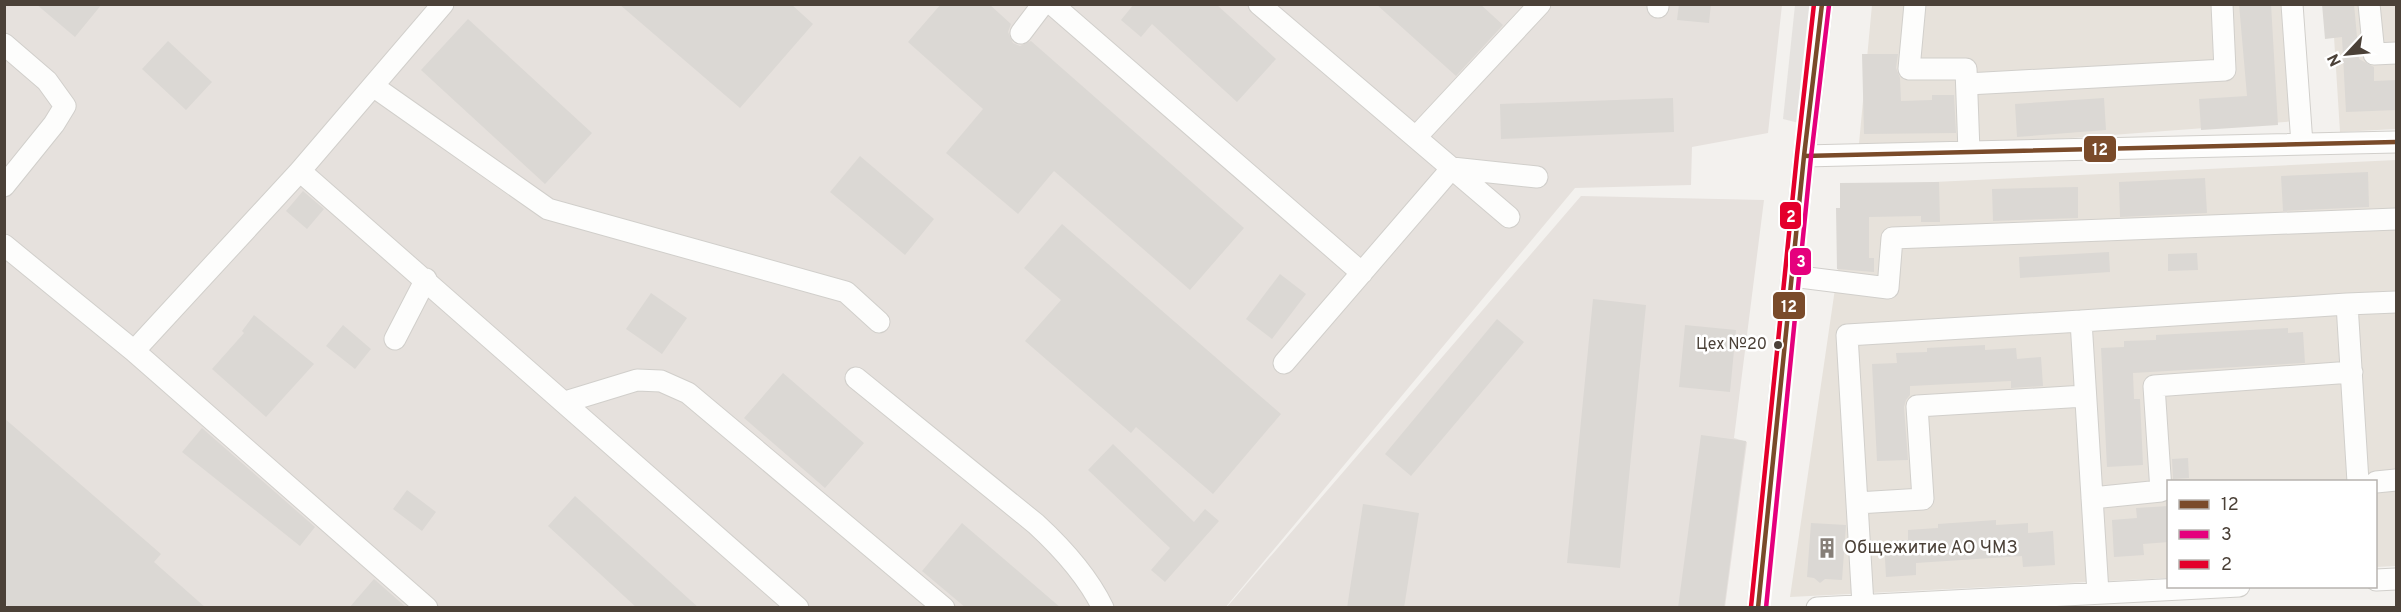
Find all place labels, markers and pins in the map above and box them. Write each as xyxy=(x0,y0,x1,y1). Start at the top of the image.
place label: Цех №20 xyxy=(1696,335,1767,355)
marker: Цех №20 xyxy=(1772,339,1784,351)
building icon: Общежитие АО ЧМЗ xyxy=(1815,536,1839,560)
place label: Общежитие АО ЧМЗ xyxy=(1844,537,2018,560)

